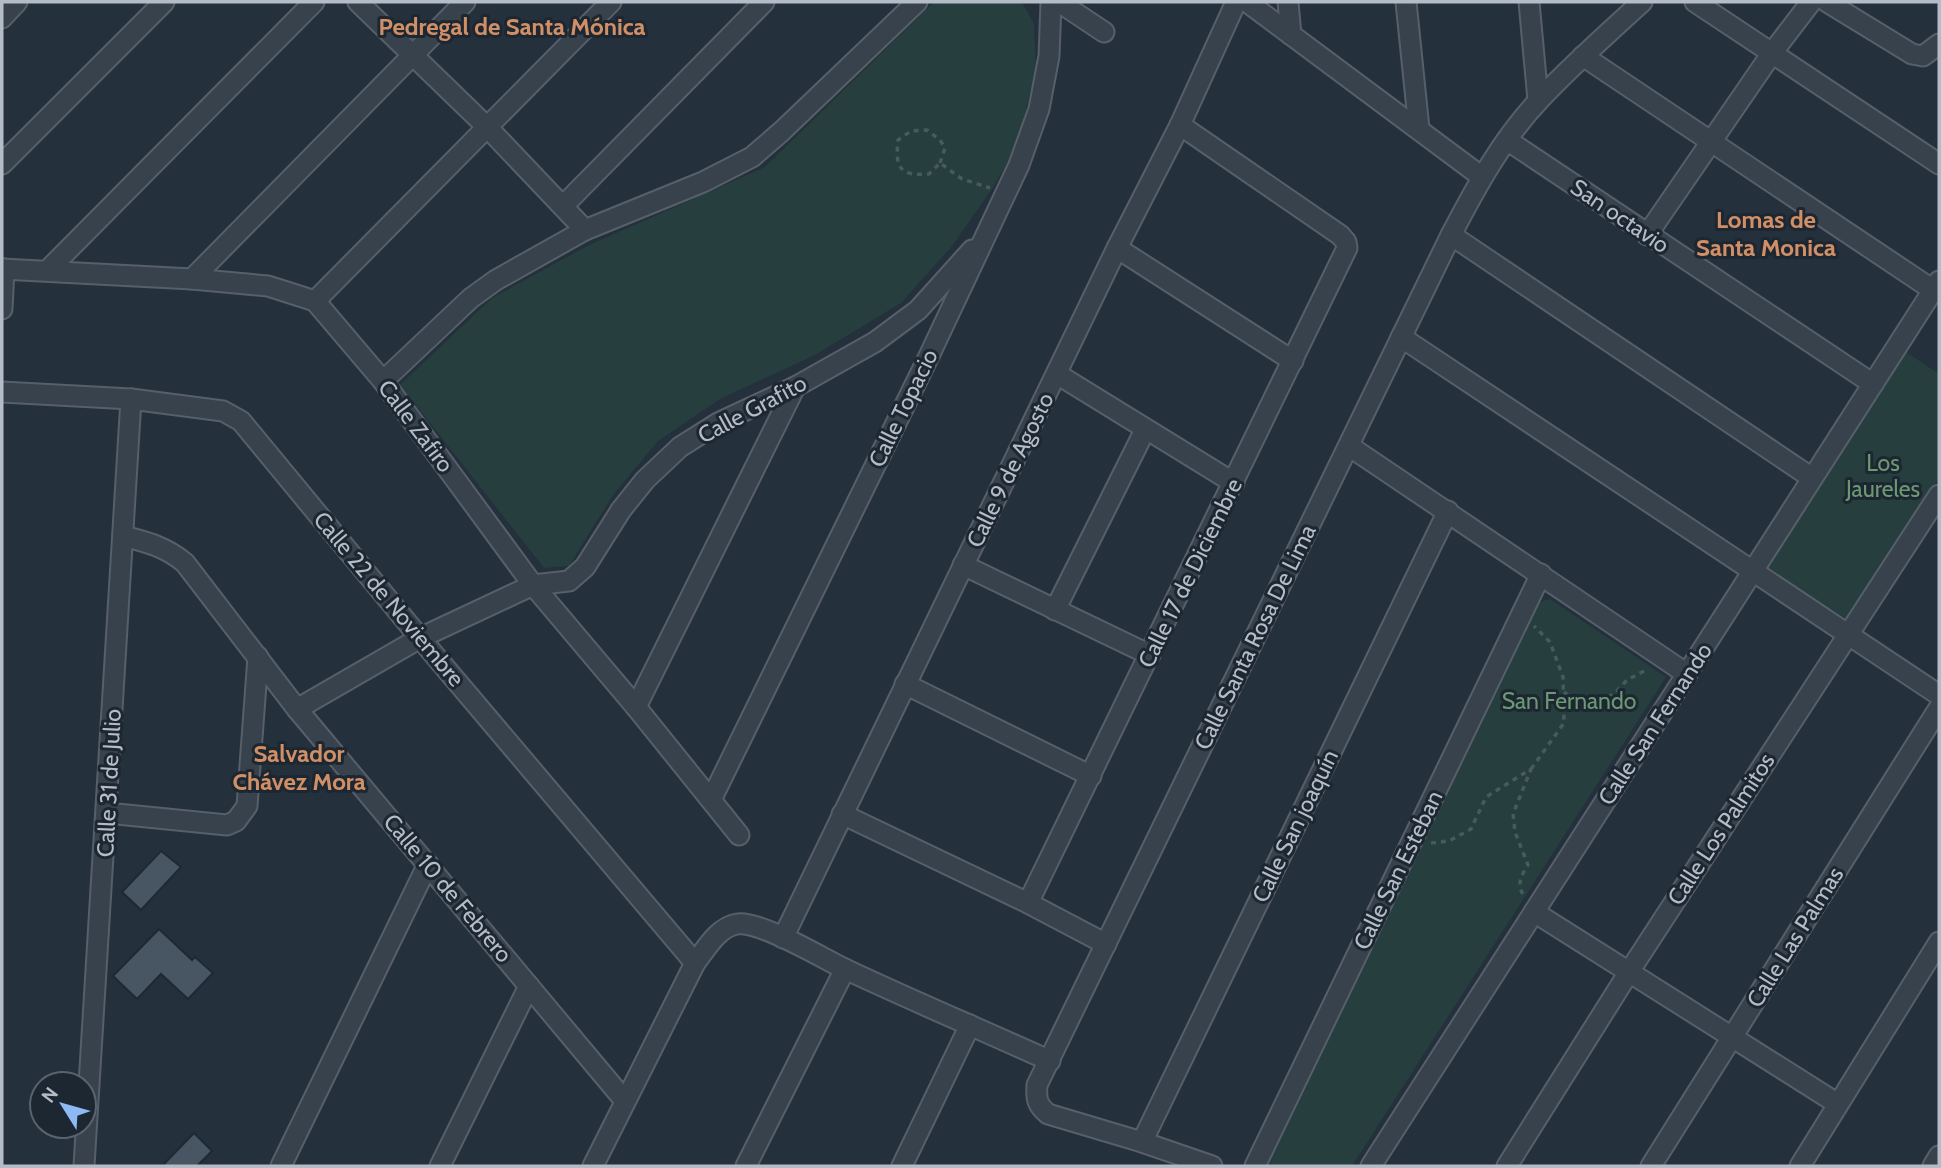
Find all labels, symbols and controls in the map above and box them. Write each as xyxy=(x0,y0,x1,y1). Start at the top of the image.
district label: Pedregal de Santa Mónica xyxy=(378,12,646,41)
street label: San octavio xyxy=(1565,173,1675,259)
district label: Lomas de Santa Monica xyxy=(1696,205,1836,262)
street label: Calle Topacio xyxy=(862,344,944,472)
street label: Calle Grafito xyxy=(693,369,811,449)
street label: Calle Zafiro xyxy=(372,374,460,478)
street label: Calle 9 de Agosto xyxy=(960,388,1060,552)
park label: Los Jaureles xyxy=(1845,449,1920,503)
street label: Calle 17 de Diciembre xyxy=(1132,474,1248,672)
street label: Calle 22 de Noviembre xyxy=(308,506,471,692)
street label: Calle Santa Rosa De Lima xyxy=(1188,520,1322,754)
street label: Calle San Fernando xyxy=(1592,638,1718,810)
park label: San Fernando xyxy=(1502,687,1636,715)
street label: Calle 31 de Julio xyxy=(91,708,127,858)
district label: Salvador Chávez Mora xyxy=(232,739,366,796)
street label: Calle San joaquín xyxy=(1246,745,1344,907)
street label: Calle Los Palmitos xyxy=(1661,748,1781,910)
street label: Calle San Esteban xyxy=(1347,786,1449,954)
street label: Calle 10 de Febrero xyxy=(378,808,518,968)
street label: Calle Las Palmas xyxy=(1741,862,1849,1012)
north arrow xyxy=(28,1070,98,1140)
text: N xyxy=(37,1083,63,1107)

